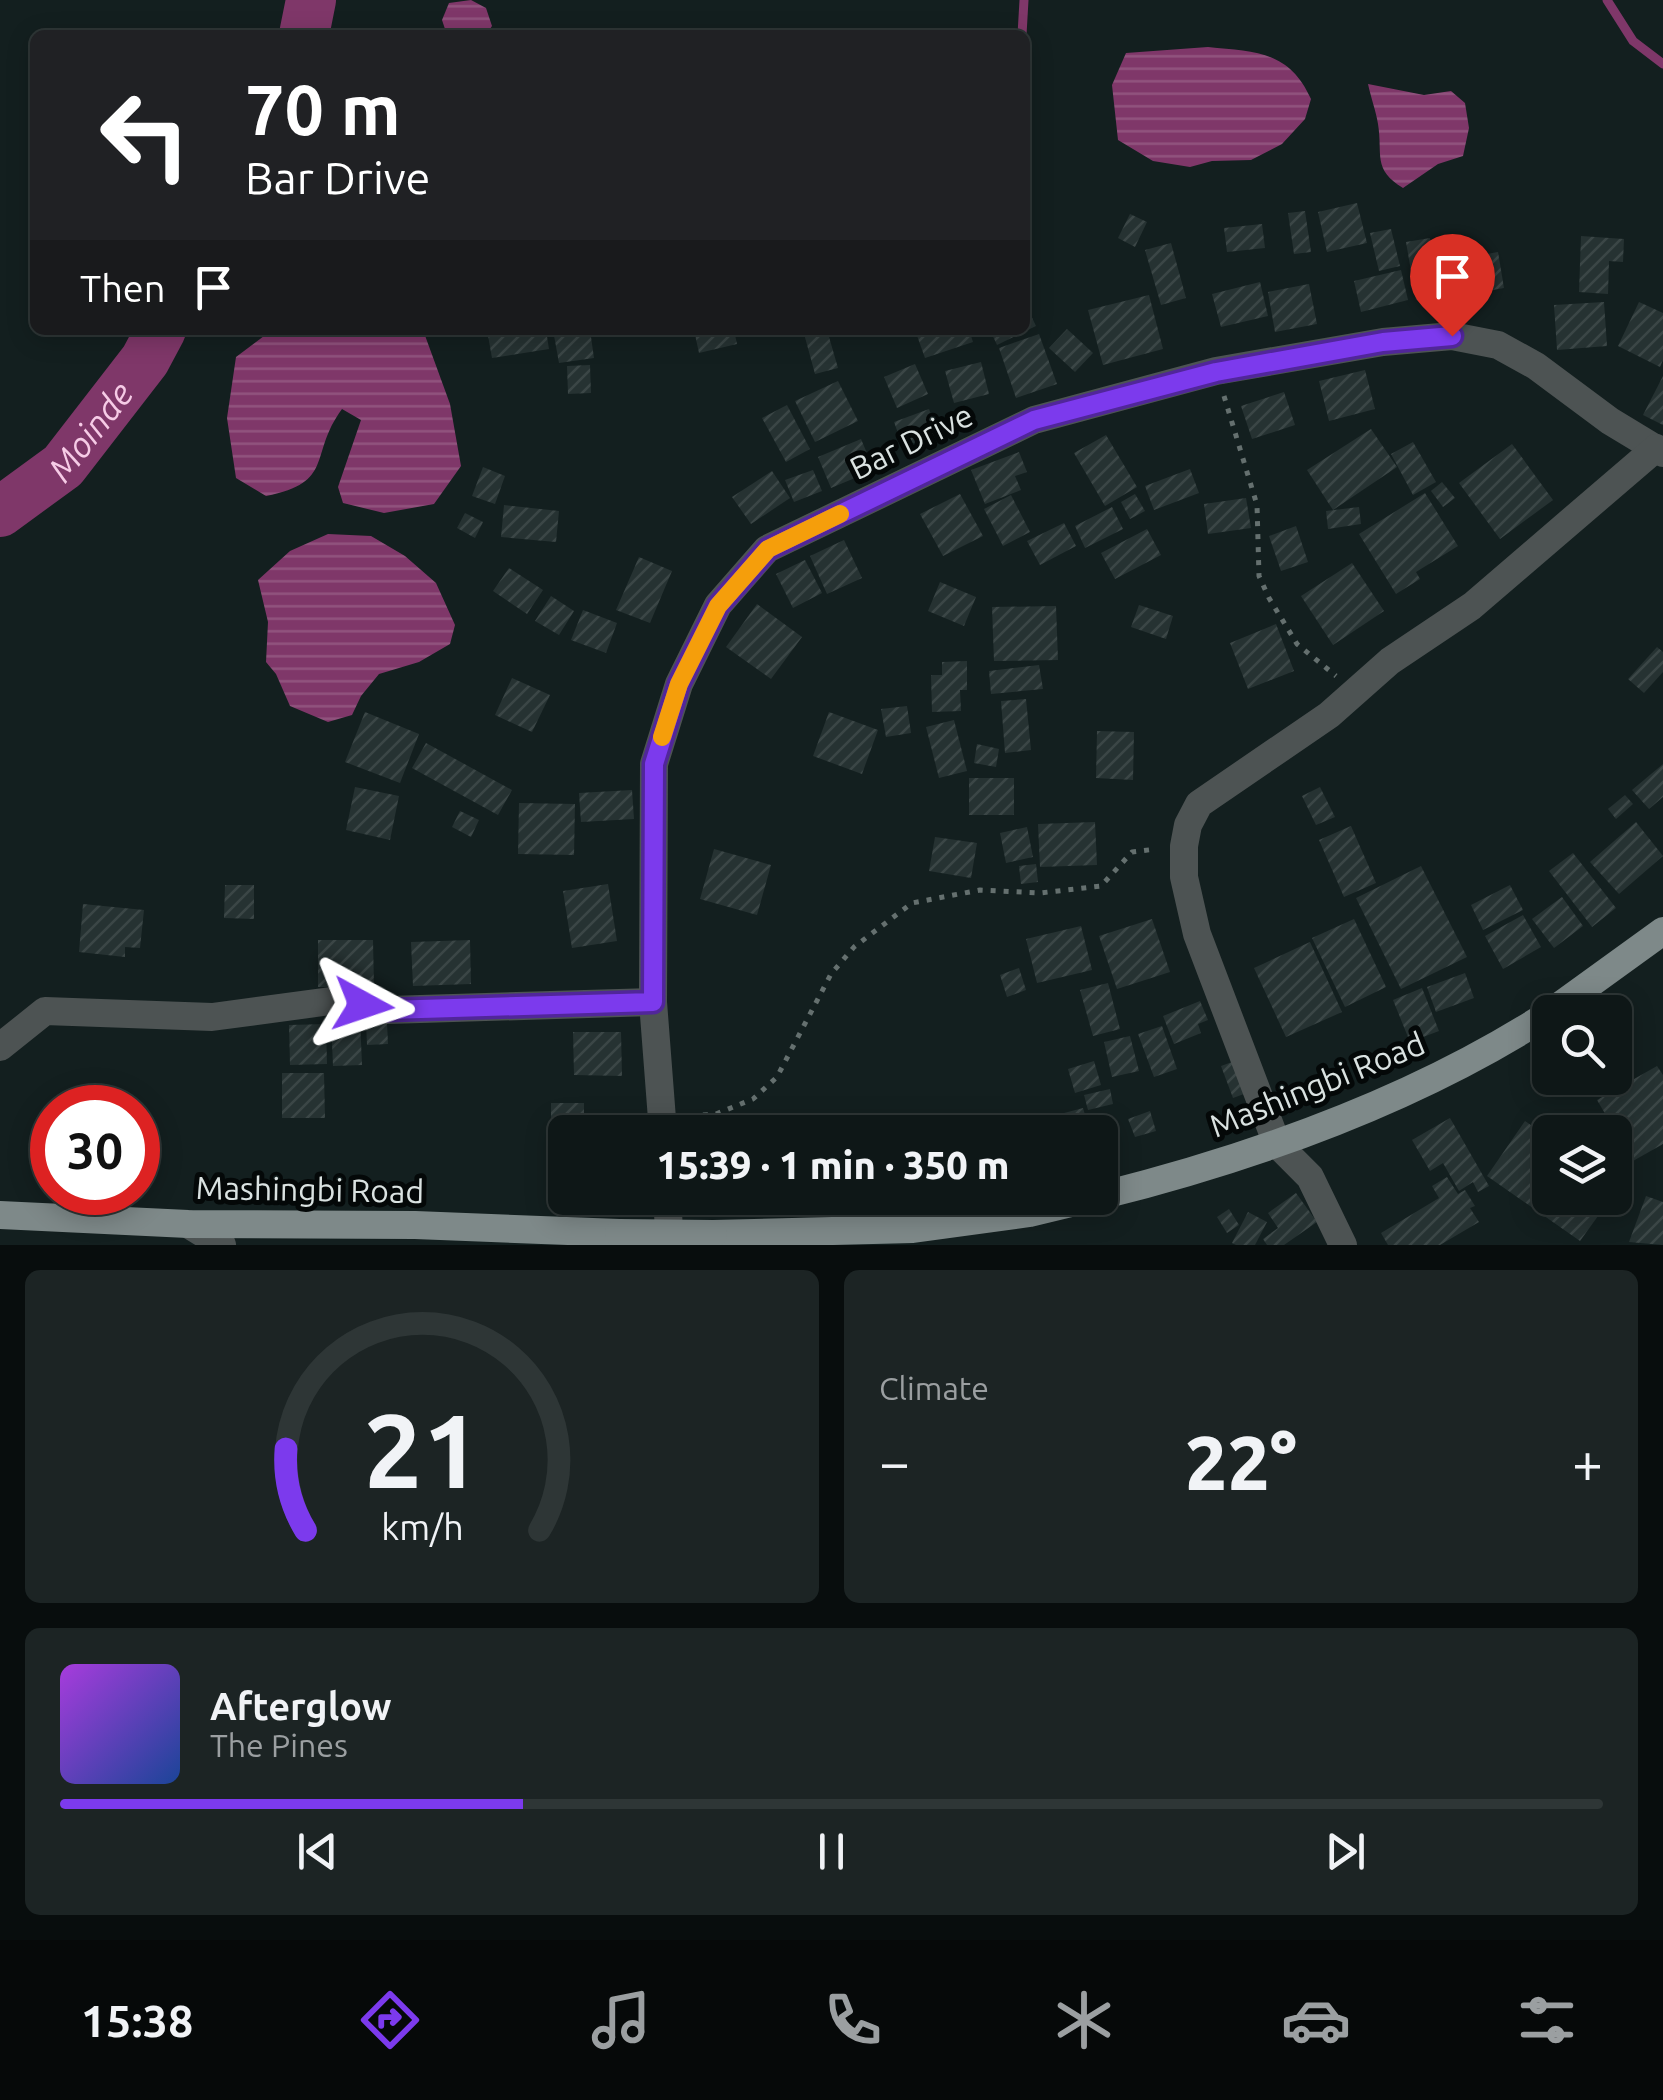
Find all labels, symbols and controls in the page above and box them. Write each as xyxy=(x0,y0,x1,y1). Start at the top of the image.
icon: left xyxy=(80,70,210,200)
text: 70 m xyxy=(245,70,401,148)
text: Bar Drive xyxy=(245,152,430,203)
pin xyxy=(1410,234,1495,337)
icon: arrive xyxy=(1425,249,1480,304)
icon: arrive xyxy=(186,260,241,315)
text: Then xyxy=(80,267,166,309)
water label: Moinde xyxy=(39,374,141,489)
street label: Bar Drive xyxy=(844,396,978,486)
position arrow xyxy=(311,953,415,1057)
map controls xyxy=(1532,995,1632,1215)
button: search xyxy=(1532,995,1632,1095)
street label: Mashingbi Road xyxy=(1204,1025,1430,1143)
speed limit sign: 30 xyxy=(30,1085,160,1215)
button: layers xyxy=(1532,1115,1632,1215)
text: 15:39 · 1 min · 350 m xyxy=(656,1144,1010,1186)
street label: Mashingbi Road xyxy=(195,1169,425,1209)
text: Climate xyxy=(879,1370,989,1406)
text: 21 xyxy=(363,1391,481,1508)
text: 22° xyxy=(1185,1420,1297,1504)
text: − xyxy=(879,1431,910,1492)
text: + xyxy=(1572,1431,1603,1492)
text: km/h xyxy=(381,1507,463,1547)
text: Afterglow xyxy=(210,1685,392,1727)
text: The Pines xyxy=(210,1727,348,1763)
icon: previous xyxy=(290,1824,345,1879)
icon: pause xyxy=(804,1824,859,1879)
icon: next xyxy=(1318,1824,1373,1879)
icon: directions xyxy=(355,1985,425,2055)
icon: music xyxy=(586,1985,656,2055)
icon: phone xyxy=(818,1985,888,2055)
icon: climate xyxy=(1049,1985,1119,2055)
icon: car xyxy=(1281,1985,1351,2055)
icon: filters xyxy=(1512,1985,1582,2055)
text: 15:38 xyxy=(81,1995,193,2046)

